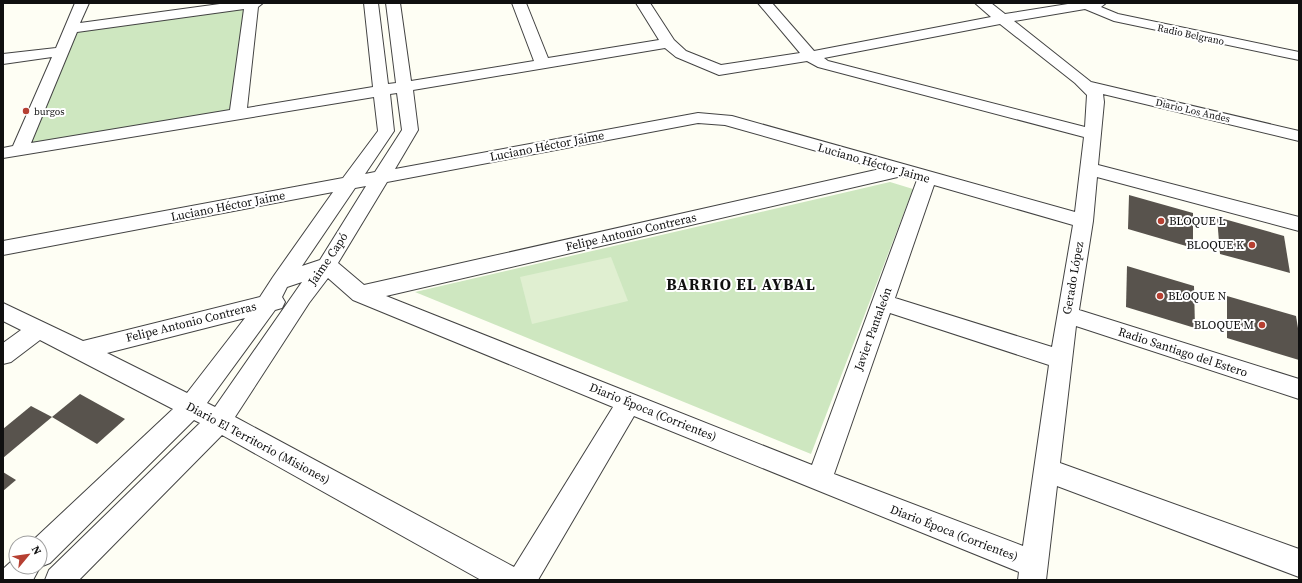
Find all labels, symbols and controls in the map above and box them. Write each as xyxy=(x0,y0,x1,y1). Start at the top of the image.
street label: Radio Belgrano xyxy=(1156,21,1226,48)
street label: Diario Los Andes xyxy=(1154,96,1231,125)
place label: burgos xyxy=(34,105,65,118)
marker: burgos xyxy=(21,106,31,116)
street label: Luciano Héctor Jaime xyxy=(488,127,606,165)
street label: Luciano Héctor Jaime xyxy=(816,139,932,187)
street label: Luciano Héctor Jaime xyxy=(169,187,287,225)
street label: Felipe Antonio Contreras xyxy=(564,209,698,255)
place label: BLOQUE L xyxy=(1169,213,1226,229)
marker: BLOQUE L xyxy=(1156,216,1166,226)
street label: Jaime Capó xyxy=(304,229,352,289)
place label: BLOQUE K xyxy=(1186,237,1244,253)
street label: Gerado López xyxy=(1059,240,1087,316)
marker: BLOQUE K xyxy=(1247,240,1257,250)
district label: BARRIO EL AYBAL xyxy=(666,273,816,295)
street label: Javier Pantaleón xyxy=(850,285,895,374)
place label: BLOQUE N xyxy=(1168,288,1227,304)
marker: BLOQUE N xyxy=(1155,291,1165,301)
street label: Felipe Antonio Contreras xyxy=(124,298,258,346)
place label: BLOQUE M xyxy=(1194,317,1254,333)
marker: BLOQUE M xyxy=(1257,320,1267,330)
street label: Radio Santiago del Estero xyxy=(1116,323,1250,381)
street label: Diario Época (Corrientes) xyxy=(587,379,719,445)
street label: Diario El Territorio (Misiones) xyxy=(183,398,333,488)
street label: Diario Época (Corrientes) xyxy=(888,501,1020,565)
north arrow xyxy=(8,535,48,575)
text: N xyxy=(28,543,45,558)

